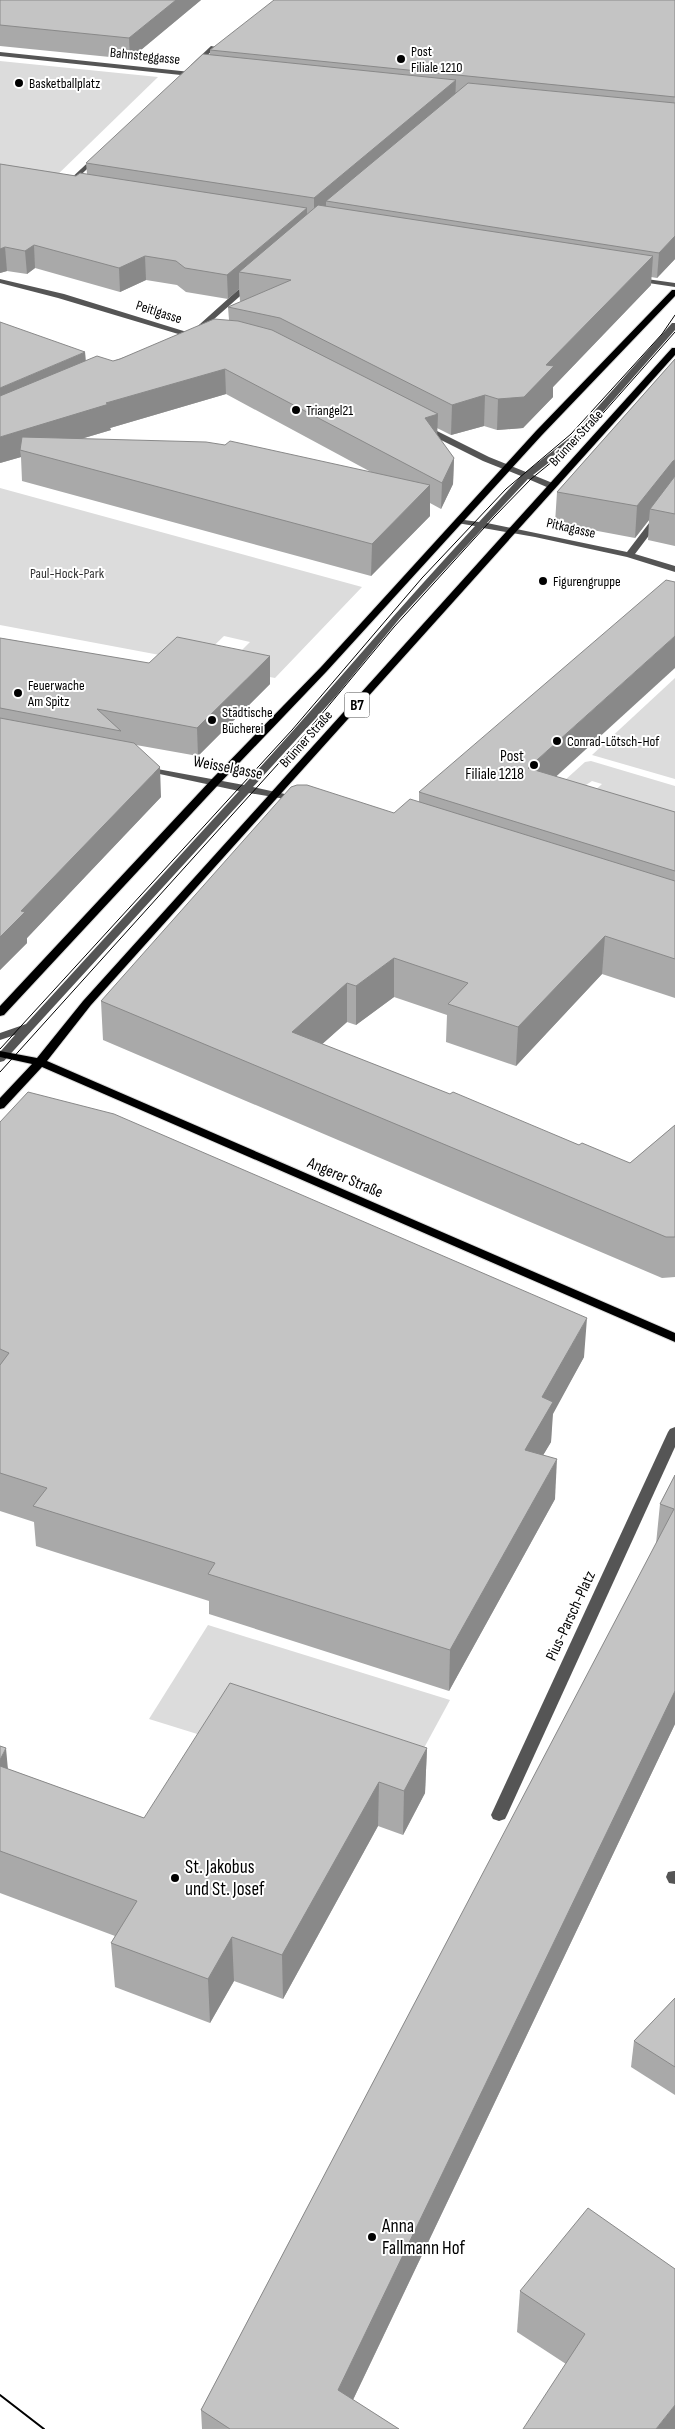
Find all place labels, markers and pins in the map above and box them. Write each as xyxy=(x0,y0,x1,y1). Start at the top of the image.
place label: Post Filiale 1210 xyxy=(411,43,462,76)
marker: Post Filiale 1210 xyxy=(395,53,407,65)
place label: Basketballplatz xyxy=(29,75,100,92)
marker: Basketballplatz xyxy=(13,77,25,89)
place label: Triangel21 xyxy=(306,402,353,419)
marker: Triangel21 xyxy=(290,404,302,416)
place label: Figurengruppe xyxy=(553,573,621,590)
marker: Figurengruppe xyxy=(537,575,549,587)
place label: Feuerwache Am Spitz xyxy=(27,677,85,710)
marker: Feuerwache Am Spitz xyxy=(12,687,24,699)
place label: Städtische Bücherei xyxy=(222,704,273,737)
marker: Städtische Bücherei xyxy=(206,714,218,726)
place label: Conrad-Lötsch-Hof xyxy=(567,733,660,750)
marker: Conrad-Lötsch-Hof xyxy=(551,735,563,747)
place label: Post Filiale 1218 xyxy=(465,747,524,784)
marker: Post Filiale 1218 xyxy=(528,759,540,771)
place label: St. Jakobus und St. Josef xyxy=(185,1856,265,1901)
marker: St. Jakobus und St. Josef xyxy=(169,1872,181,1884)
place label: Anna Fallmann Hof xyxy=(381,2215,466,2260)
marker: Anna Fallmann Hof xyxy=(366,2231,378,2243)

